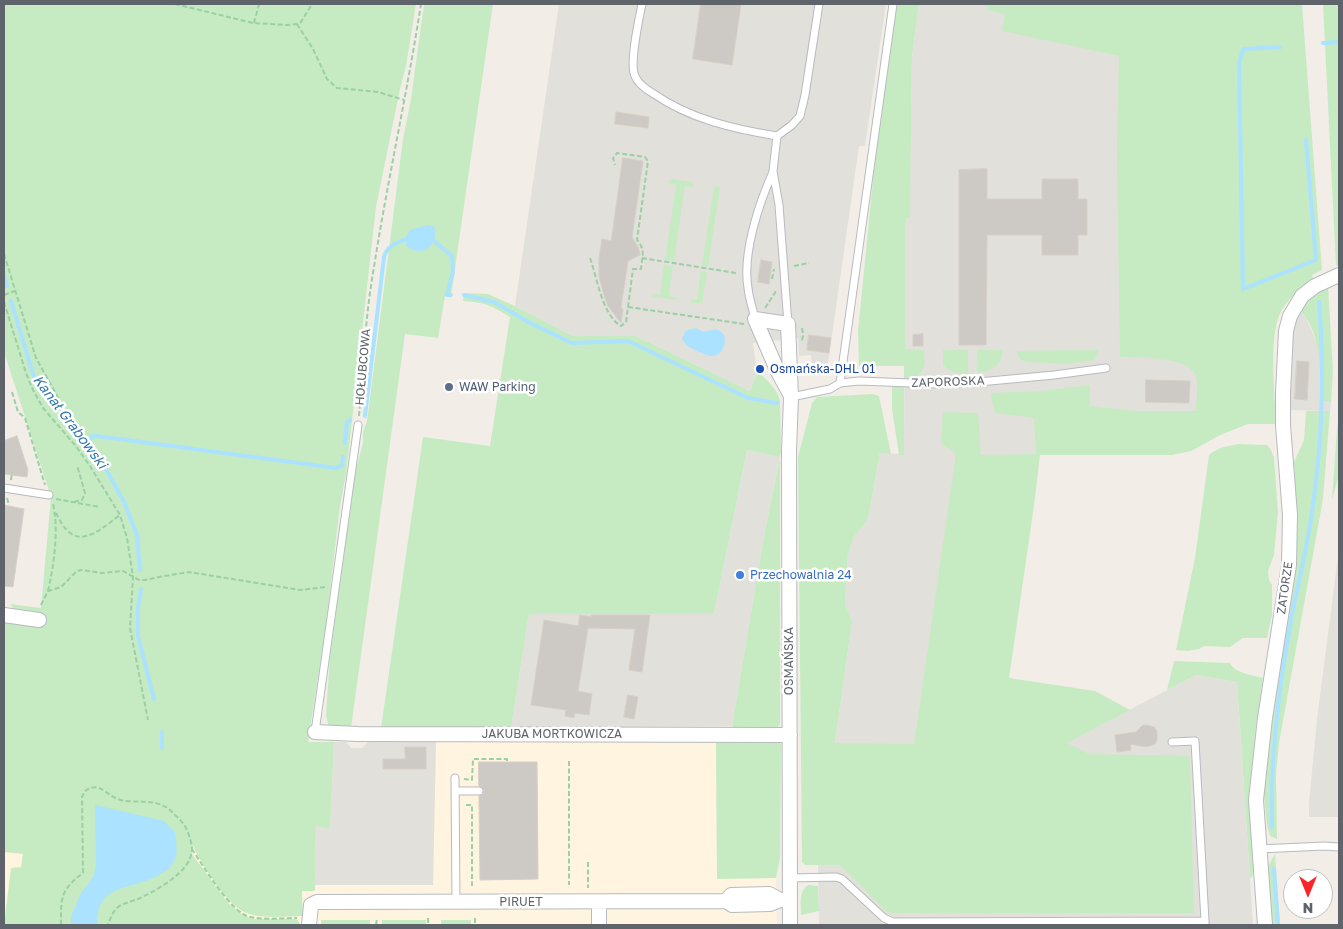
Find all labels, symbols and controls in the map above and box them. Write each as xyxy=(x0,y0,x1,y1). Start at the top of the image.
street label: HOŁUBCOWA xyxy=(352,328,374,406)
place label: Osmańska-DHL 01 xyxy=(770,362,875,376)
marker: Osmańska-DHL 01 xyxy=(754,363,766,375)
water label: Kanał Grabowski xyxy=(29,372,111,472)
street label: ZAPOROSKA xyxy=(911,374,985,390)
place label: WAW Parking xyxy=(459,380,536,394)
marker: WAW Parking xyxy=(443,381,455,393)
street label: ZATORZE xyxy=(1274,561,1296,615)
place label: Przechowalnia 24 xyxy=(750,568,851,582)
marker: Przechowalnia 24 xyxy=(734,569,746,581)
street label: OSMAŃSKA xyxy=(782,627,796,695)
street label: JAKUBA MORTKOWICZA xyxy=(482,727,622,741)
north arrow xyxy=(1283,869,1333,919)
street label: PIRUET xyxy=(499,895,543,909)
text: N xyxy=(1303,900,1313,917)

